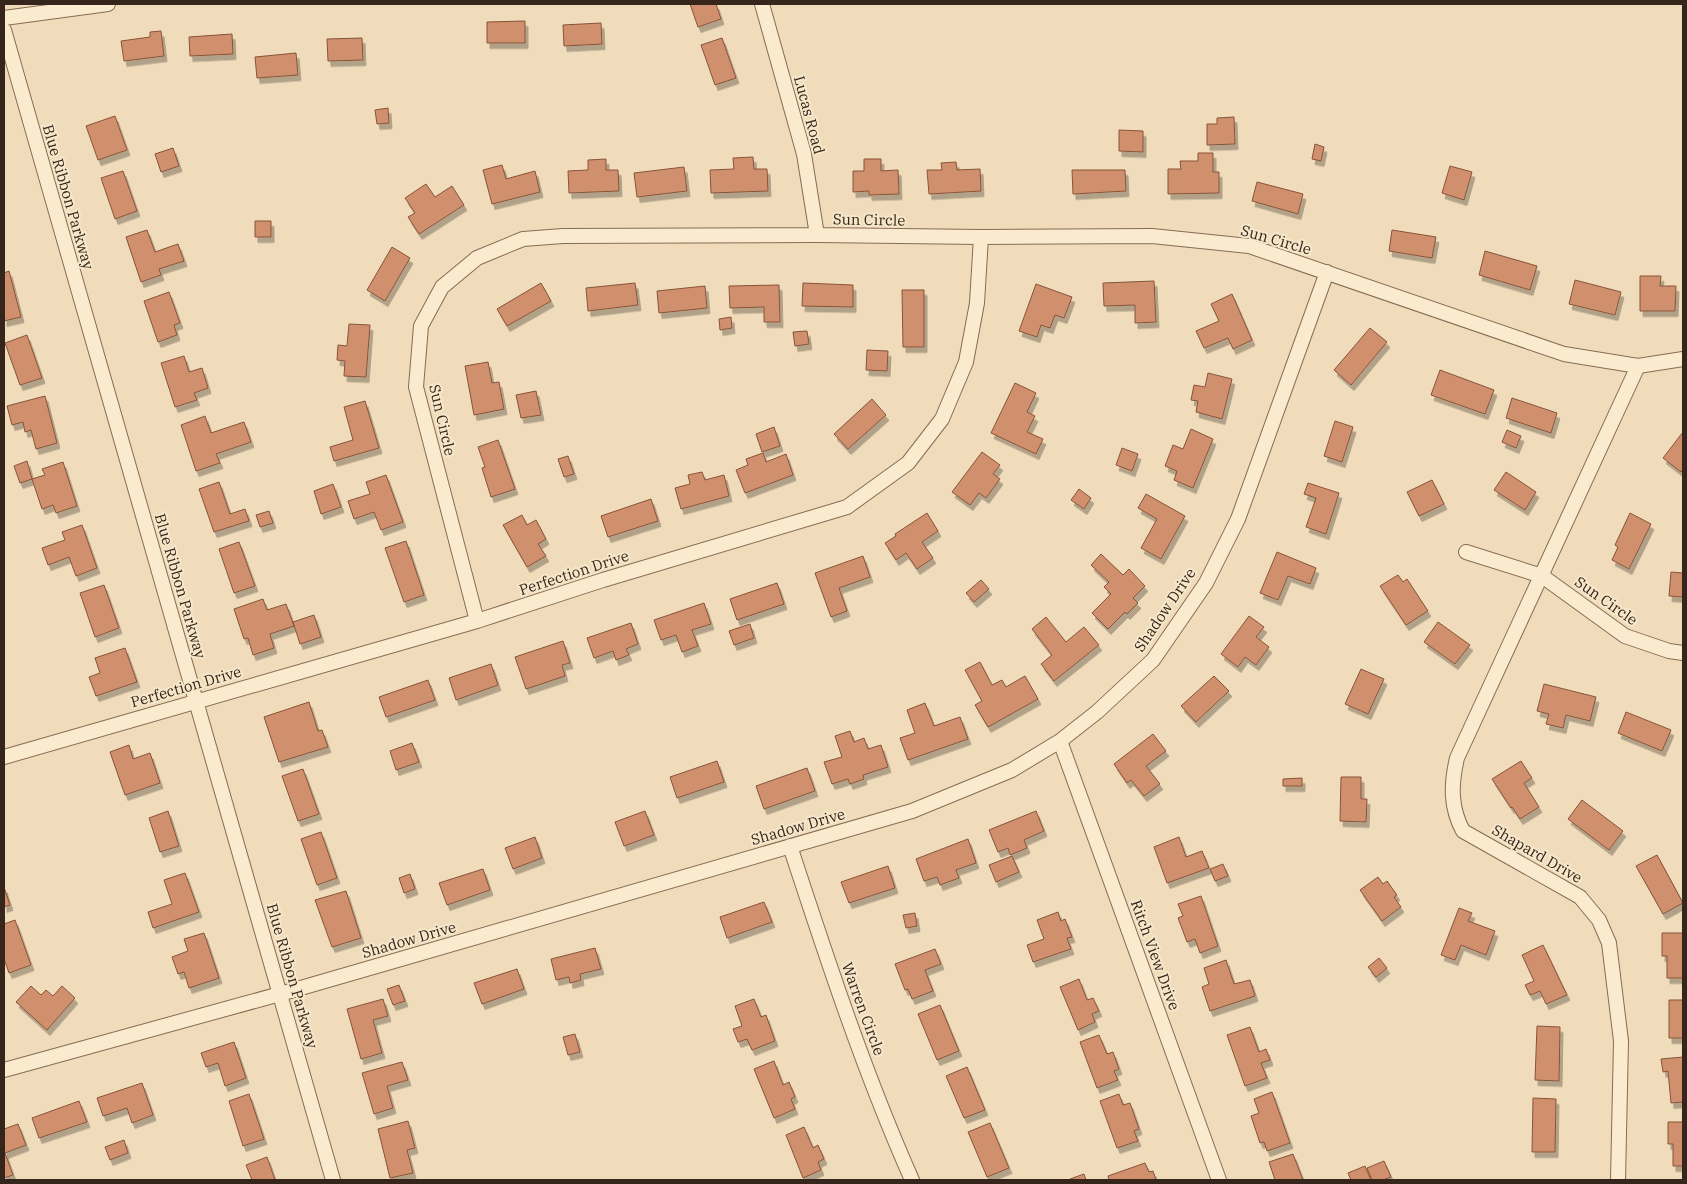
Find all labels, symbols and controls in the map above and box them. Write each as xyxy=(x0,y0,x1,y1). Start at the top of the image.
street label: Lucas Road xyxy=(790,74,829,156)
street label: Blue Ribbon Parkway xyxy=(39,122,98,272)
street label: Sun Circle xyxy=(833,209,905,230)
street label: Sun Circle xyxy=(1239,220,1314,259)
street label: Sun Circle xyxy=(425,382,460,457)
street label: Blue Ribbon Parkway xyxy=(151,511,210,661)
street label: Perfection Drive xyxy=(517,546,631,599)
street label: Shadow Drive xyxy=(1130,564,1200,655)
street label: Sun Circle xyxy=(1571,572,1641,629)
street label: Perfection Drive xyxy=(128,662,243,711)
street label: Shadow Drive xyxy=(749,804,847,849)
street label: Shapard Drive xyxy=(1489,820,1586,887)
street label: Ritch View Drive xyxy=(1127,897,1184,1013)
street label: Blue Ribbon Parkway xyxy=(263,901,322,1051)
street label: Shadow Drive xyxy=(360,917,458,962)
street label: Warren Circle xyxy=(838,960,889,1058)

